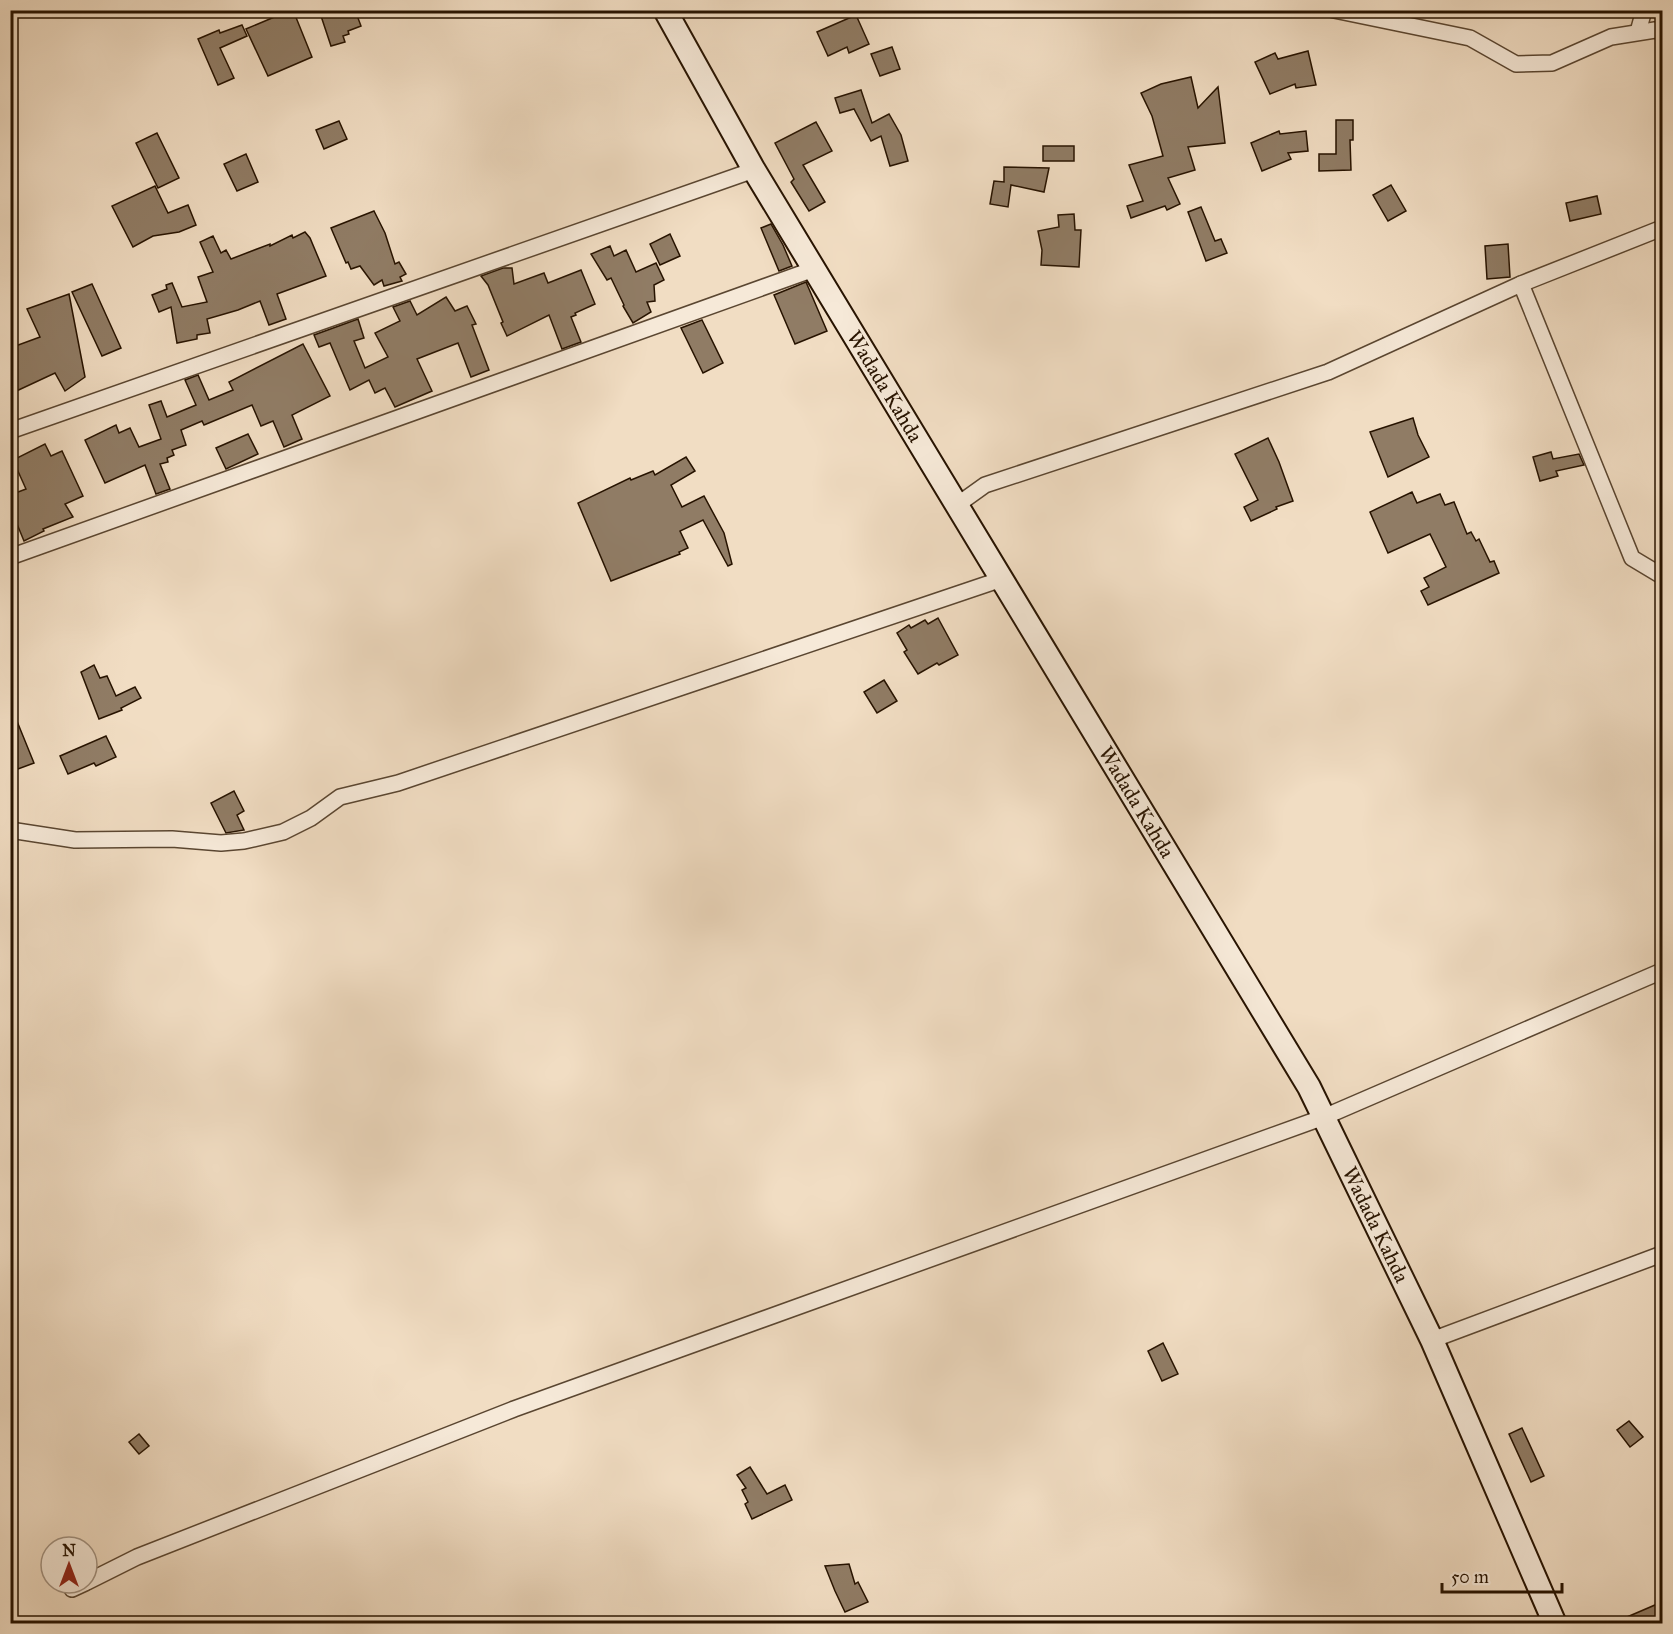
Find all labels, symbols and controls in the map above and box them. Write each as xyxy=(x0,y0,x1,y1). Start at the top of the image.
street label: Wadada Kahda xyxy=(841,326,929,447)
street label: Wadada Kahda xyxy=(1093,742,1180,863)
street label: Wadada Kahda xyxy=(1337,1162,1415,1287)
north arrow xyxy=(39,1535,99,1595)
text: N xyxy=(62,1541,76,1560)
scale bar xyxy=(1442,1556,1562,1594)
text: 50 m xyxy=(1451,1566,1489,1588)

